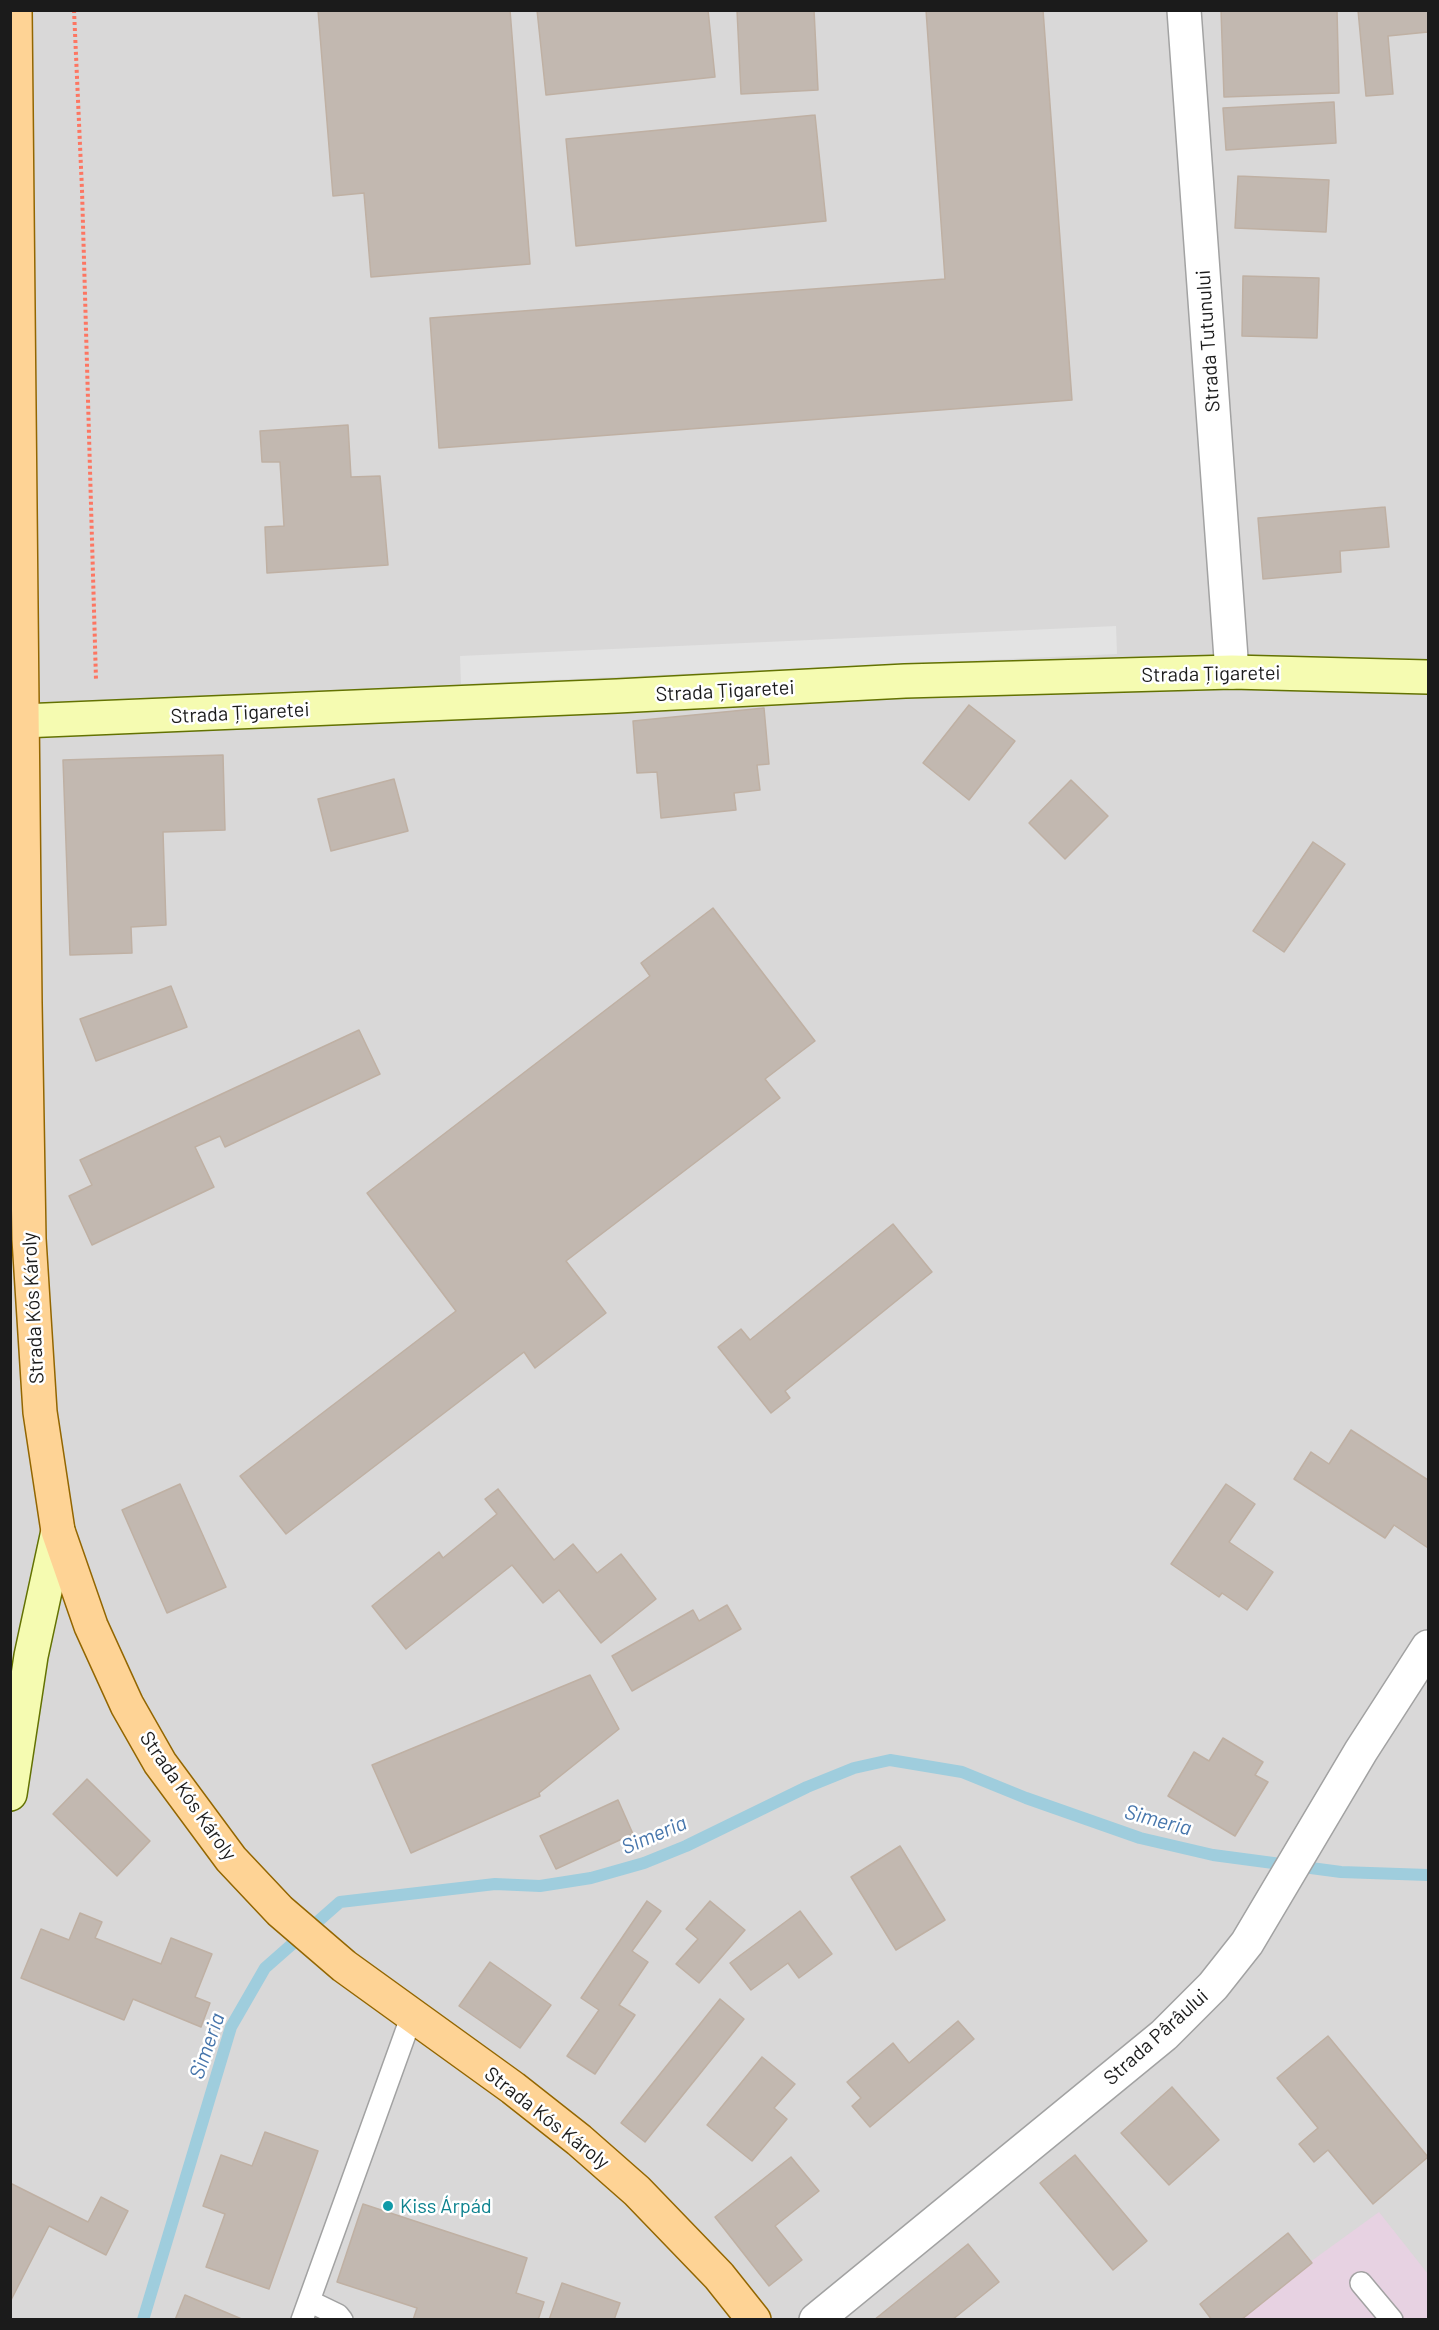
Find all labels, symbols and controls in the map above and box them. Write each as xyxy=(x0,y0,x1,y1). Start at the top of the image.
street label: Strada Tutunului xyxy=(1191,269,1225,413)
street label: Strada Țigaretei xyxy=(1141,661,1281,687)
street label: Strada Țigaretei xyxy=(655,675,795,707)
street label: Strada Țigaretei xyxy=(170,697,310,729)
street label: Strada Kós Károly xyxy=(17,1231,49,1385)
street label: Strada Kós Károly xyxy=(135,1727,241,1865)
water label: Simeria xyxy=(1122,1799,1194,1841)
water label: Simeria xyxy=(618,1810,690,1860)
street label: Strada Pârâului xyxy=(1099,1984,1213,2090)
water label: Simeria xyxy=(184,2010,230,2082)
street label: Strada Kós Károly xyxy=(480,2062,614,2174)
place label: Kiss Árpád xyxy=(400,2194,492,2218)
marker: Kiss Árpád xyxy=(381,2199,395,2213)

